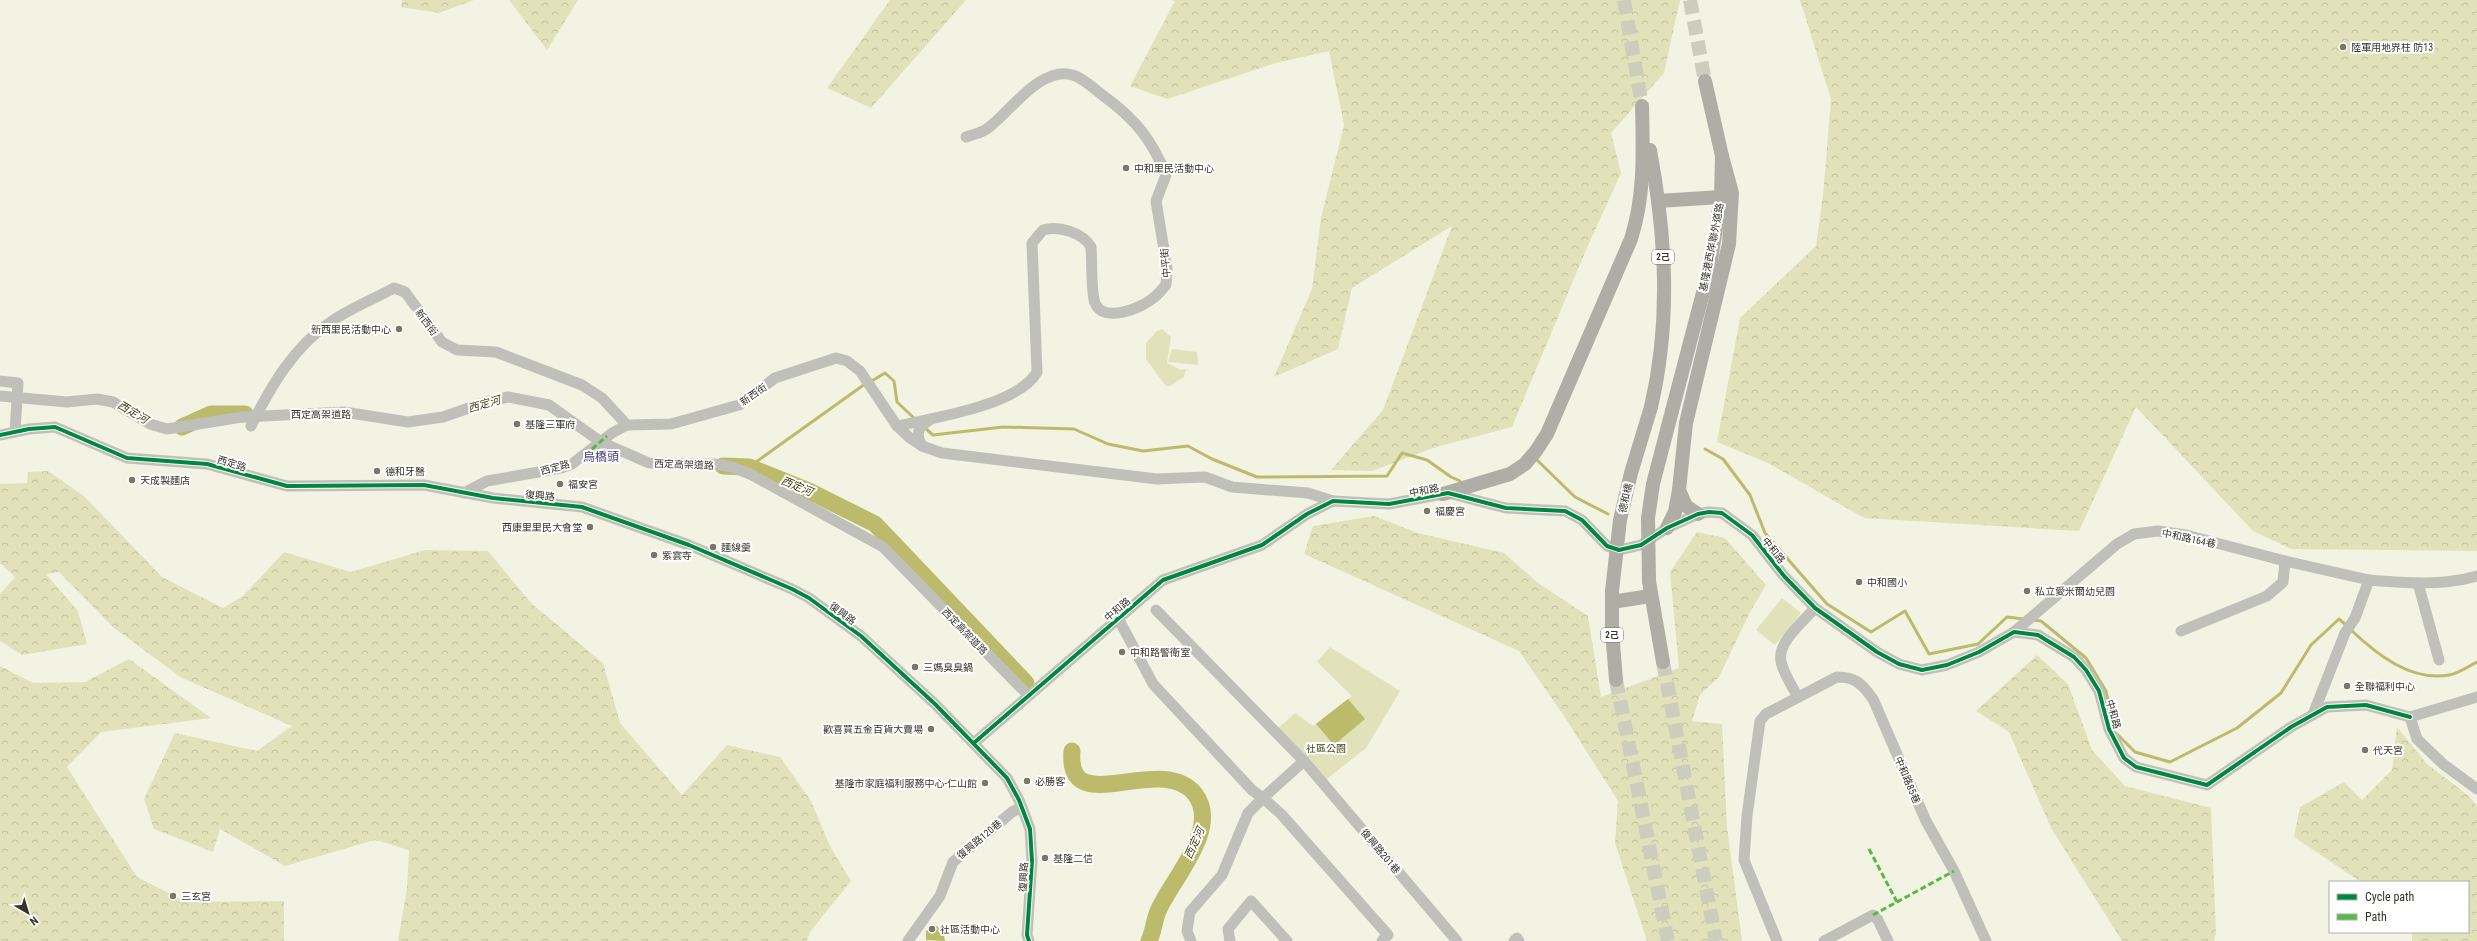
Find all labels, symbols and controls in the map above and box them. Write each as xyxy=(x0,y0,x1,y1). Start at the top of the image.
marker: 陸軍用地界柱 防13 xyxy=(2338,42,2348,52)
place label: 陸軍用地界柱 防13 xyxy=(2351,42,2433,53)
marker: 中和里民活動中心 xyxy=(1121,163,1131,173)
place label: 中和里民活動中心 xyxy=(1134,163,1214,174)
street label: 基隆港西岸聯外道路 xyxy=(1698,202,1725,292)
street label: 中平街 xyxy=(1159,248,1172,278)
road number: 2己 xyxy=(1652,250,1674,264)
street label: 新西街 xyxy=(413,307,440,338)
place label: 新西里民活動中心 xyxy=(311,324,391,335)
marker: 新西里民活動中心 xyxy=(394,324,404,334)
street label: 新西街 xyxy=(738,381,769,408)
water label: 西定河 xyxy=(466,393,504,415)
water label: 西定河 xyxy=(115,398,152,428)
street label: 西定高架道路 xyxy=(291,409,351,420)
marker: 基隆三軍府 xyxy=(512,419,522,429)
place label: 基隆三軍府 xyxy=(525,419,575,430)
district label: 烏橋頭 xyxy=(583,450,619,464)
street label: 西定路 xyxy=(216,454,248,473)
street label: 西定路 xyxy=(539,458,571,477)
street label: 西定高架道路 xyxy=(654,458,714,471)
marker: 德和牙醫 xyxy=(372,466,382,476)
place label: 德和牙醫 xyxy=(385,466,425,477)
water label: 西定河 xyxy=(779,474,816,500)
marker: 天成製麵店 xyxy=(127,475,137,485)
place label: 天成製麵店 xyxy=(140,475,190,486)
marker: 福安宮 xyxy=(555,479,565,489)
place label: 福安宮 xyxy=(568,479,598,490)
street label: 中和路 xyxy=(1408,482,1440,499)
street label: 德和橋 xyxy=(1617,482,1634,514)
street label: 復興路 xyxy=(524,488,555,503)
marker: 福慶宮 xyxy=(1422,506,1432,516)
place label: 福慶宮 xyxy=(1435,506,1465,517)
place label: 西康里里民大會堂 xyxy=(502,522,582,533)
marker: 西康里里民大會堂 xyxy=(585,522,595,532)
street label: 中和路164巷 xyxy=(2161,527,2217,550)
street label: 中和路 xyxy=(1760,535,1787,566)
marker: 麵線羹 xyxy=(708,542,718,552)
place label: 麵線羹 xyxy=(721,542,751,553)
marker: 紫雲寺 xyxy=(649,550,659,560)
place label: 紫雲寺 xyxy=(662,550,692,561)
marker: 中和國小 xyxy=(1854,577,1864,587)
place label: 中和國小 xyxy=(1867,577,1907,588)
marker: 私立愛米爾幼兒園 xyxy=(2022,586,2032,596)
place label: 私立愛米爾幼兒園 xyxy=(2035,586,2115,597)
street label: 中和路 xyxy=(1102,596,1132,623)
street label: 復興路 xyxy=(827,600,858,627)
street label: 西定高架道路 xyxy=(940,606,989,657)
road number: 2己 xyxy=(1601,628,1623,642)
marker: 中和路警衛室 xyxy=(1117,647,1127,657)
place label: 中和路警衛室 xyxy=(1130,647,1190,658)
marker: 三媽臭臭鍋 xyxy=(910,662,920,672)
place label: 三媽臭臭鍋 xyxy=(923,662,973,673)
marker: 全聯福利中心 xyxy=(2342,681,2352,691)
place label: 全聯福利中心 xyxy=(2355,681,2415,692)
street label: 中和路 xyxy=(2104,698,2123,730)
place label: 歡喜買五金百貨大賣場 xyxy=(823,724,923,735)
marker: 歡喜買五金百貨大賣場 xyxy=(926,724,936,734)
park label: 社區公園 xyxy=(1306,743,1346,754)
marker: 代天宮 xyxy=(2360,745,2370,755)
place label: 代天宮 xyxy=(2373,745,2403,756)
street label: 中和路85巷 xyxy=(1893,755,1922,805)
marker: 必勝客 xyxy=(1022,776,1032,786)
place label: 必勝客 xyxy=(1035,776,1066,787)
place label: 基隆市家庭福利服務中心-仁山館 xyxy=(835,778,977,789)
marker: 基隆市家庭福利服務中心-仁山館 xyxy=(980,778,990,788)
street label: 復興路120巷 xyxy=(955,818,1004,861)
water label: 西定河 xyxy=(1182,824,1208,861)
street label: 復興路201巷 xyxy=(1359,827,1402,876)
marker: 基隆二信 xyxy=(1040,853,1050,863)
place label: 基隆二信 xyxy=(1053,853,1093,864)
street label: 復興路 xyxy=(1017,862,1030,892)
legend xyxy=(2329,881,2469,933)
text: Cycle path xyxy=(2365,890,2415,904)
marker: 三玄宮 xyxy=(168,891,178,901)
place label: 三玄宮 xyxy=(181,891,211,902)
north arrow xyxy=(8,893,48,933)
text: Path xyxy=(2365,910,2387,924)
text: N xyxy=(27,913,41,928)
marker: 社區活動中心 xyxy=(927,924,937,934)
place label: 社區活動中心 xyxy=(940,924,1000,935)

